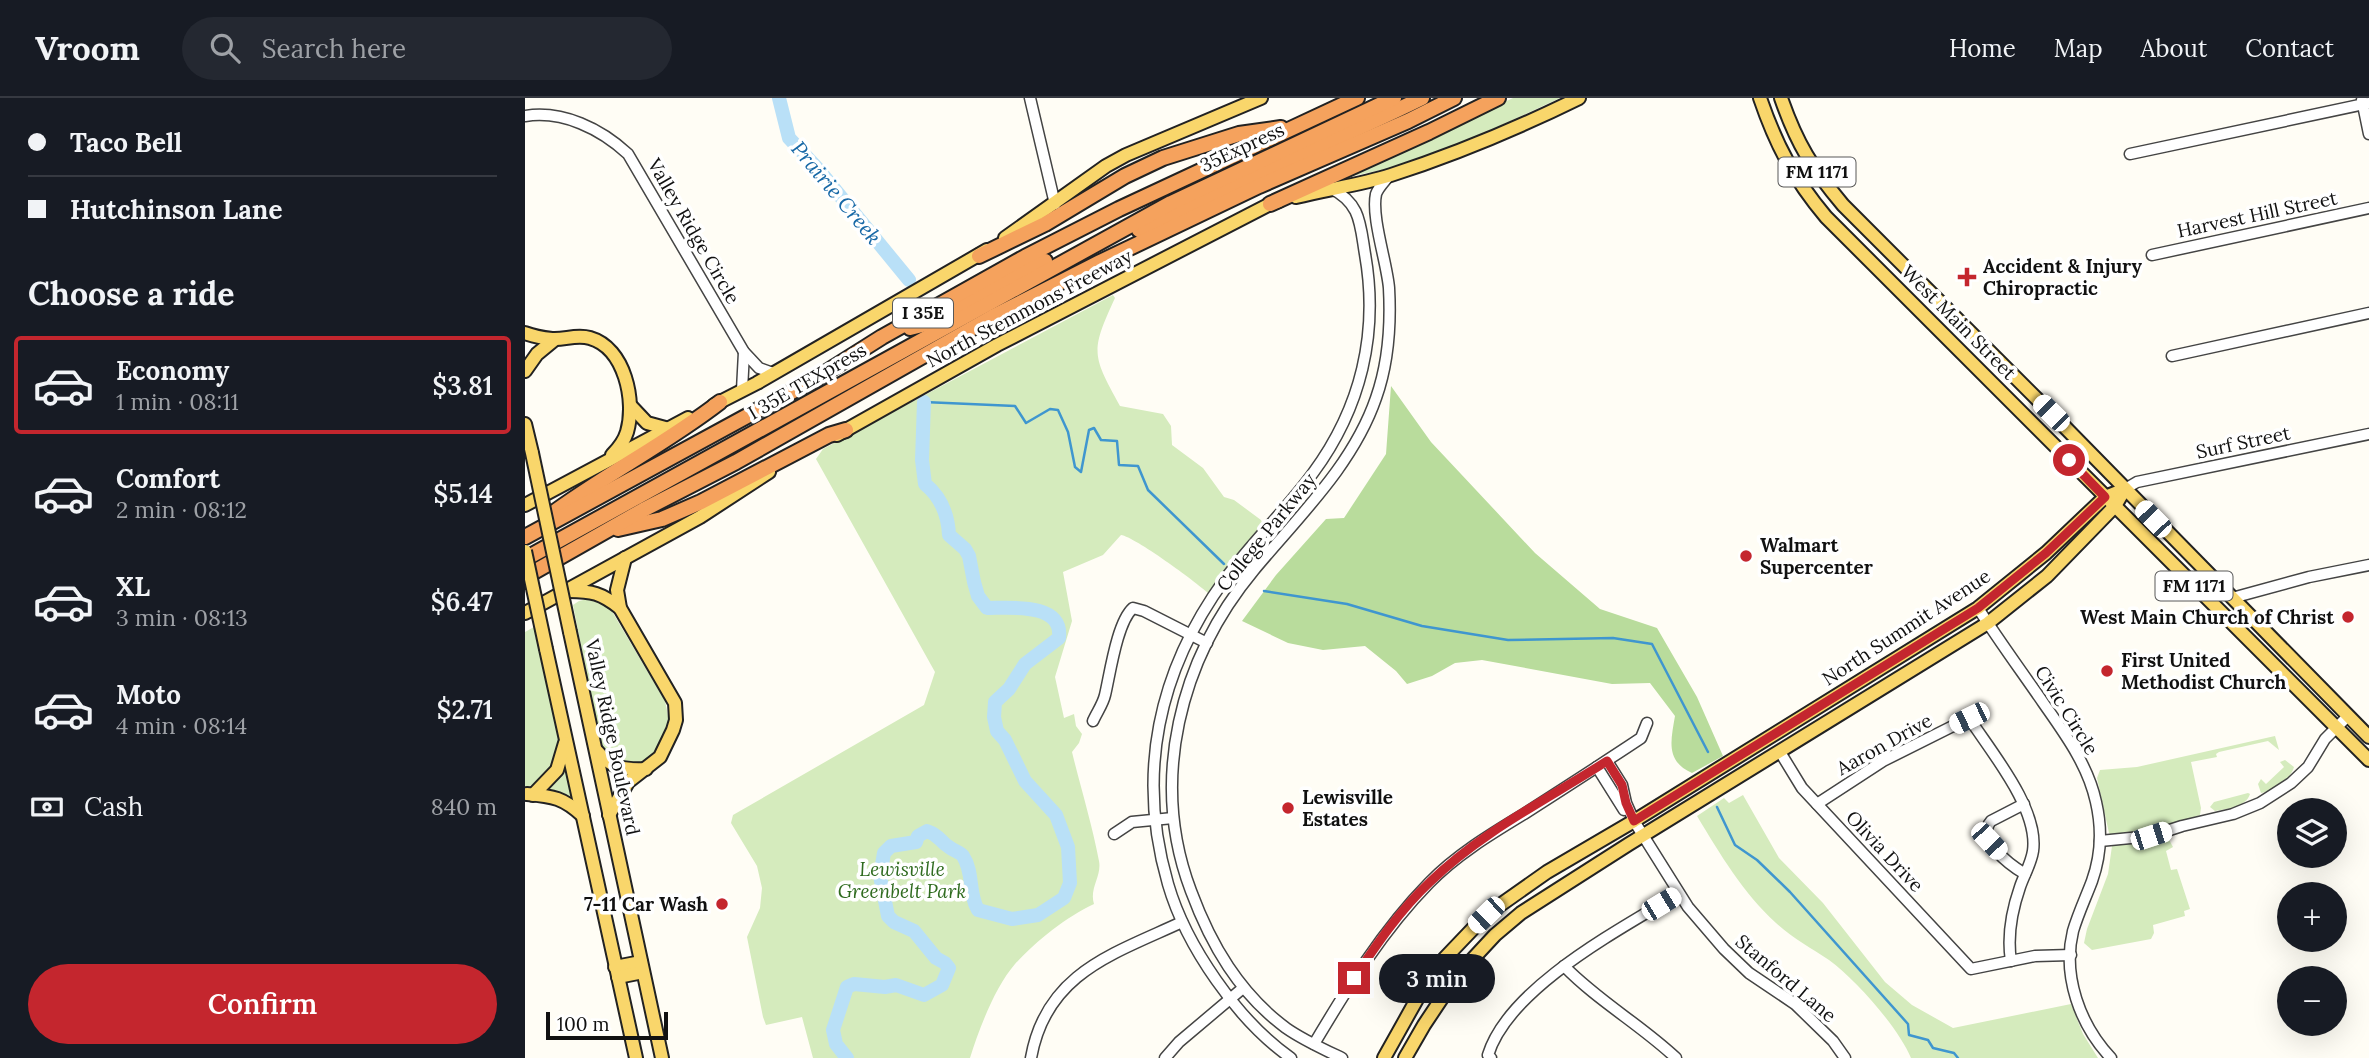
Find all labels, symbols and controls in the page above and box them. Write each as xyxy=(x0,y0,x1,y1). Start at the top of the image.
search box xyxy=(182,17,672,80)
text: Vroom xyxy=(35,27,140,69)
icon: search xyxy=(206,29,244,67)
text: Search here xyxy=(262,32,406,65)
text: Home xyxy=(1949,33,2016,64)
text: Map xyxy=(2054,33,2103,64)
text: About xyxy=(2141,33,2207,64)
text: Contact xyxy=(2245,33,2334,64)
street label: 35Express xyxy=(1196,117,1288,177)
text: Taco Bell xyxy=(70,126,182,159)
water label: Prairie Creek xyxy=(785,135,887,250)
street label: Valley Ridge Circle xyxy=(642,153,745,308)
road number: FM 1171 xyxy=(1779,158,1855,186)
street label: Harvest Hill Street xyxy=(2175,185,2340,243)
text: Hutchinson Lane xyxy=(70,193,282,226)
street label: North Stemmons Freeway xyxy=(922,243,1136,373)
place label: Accident & Injury Chiropractic xyxy=(1983,254,2142,300)
street label: West Main Street xyxy=(1897,260,2022,385)
marker: Accident & Injury Chiropractic xyxy=(1957,267,1977,287)
text: Choose a ride xyxy=(28,273,235,314)
road number: I 35E xyxy=(893,298,953,328)
street label: I 35E TEXpress xyxy=(744,337,871,425)
icon: car xyxy=(32,354,95,417)
text: Economy xyxy=(116,354,229,387)
text: $3.81 xyxy=(433,369,493,402)
text: 1 min · 08:11 xyxy=(116,387,239,416)
car xyxy=(2029,391,2074,435)
street label: Surf Street xyxy=(2194,420,2293,464)
route start xyxy=(2053,444,2085,476)
icon: car xyxy=(32,462,95,525)
text: Comfort xyxy=(116,462,220,495)
street label: College Parkway xyxy=(1211,468,1321,596)
text: $5.14 xyxy=(434,477,493,510)
text: 2 min · 08:12 xyxy=(116,495,247,524)
car xyxy=(2131,497,2176,541)
place label: Walmart Supercenter xyxy=(1760,533,1873,579)
marker: Walmart Supercenter xyxy=(1738,548,1754,564)
street label: North Summit Avenue xyxy=(1817,564,1995,690)
icon: car xyxy=(32,570,95,633)
text: XL xyxy=(116,570,150,603)
road number: FM 1171 xyxy=(2155,572,2233,600)
text: $6.47 xyxy=(431,585,493,618)
text: 3 min · 08:13 xyxy=(116,603,248,632)
place label: West Main Church of Christ xyxy=(2080,605,2335,629)
marker: West Main Church of Christ xyxy=(2340,609,2356,625)
street label: Valley Ridge Boulevard xyxy=(580,636,646,837)
place label: First United Methodist Church xyxy=(2121,648,2287,694)
street label: Civic Circle xyxy=(2030,661,2104,759)
marker: First United Methodist Church xyxy=(2099,663,2115,679)
icon: car xyxy=(32,678,95,741)
text: Moto xyxy=(116,678,181,711)
text: $2.71 xyxy=(437,693,493,726)
car xyxy=(1946,699,1993,737)
street label: Aaron Drive xyxy=(1831,708,1936,781)
text: 4 min · 08:14 xyxy=(116,711,247,740)
place label: Lewisville Estates xyxy=(1302,785,1393,831)
icon: cash xyxy=(28,788,66,826)
text: Cash xyxy=(84,790,143,823)
text: 840 m xyxy=(431,792,497,821)
map controls xyxy=(2277,798,2347,1036)
button: layers xyxy=(2277,798,2347,868)
marker: Lewisville Estates xyxy=(1280,800,1296,816)
street label: Olivia Drive xyxy=(1841,805,1929,897)
car xyxy=(1967,818,2012,864)
car xyxy=(2128,820,2175,852)
park label: Lewisville Greenbelt Park xyxy=(838,857,966,903)
button: + xyxy=(2277,882,2347,952)
car xyxy=(1638,884,1685,924)
place label: 7-11 Car Wash xyxy=(584,892,708,916)
car xyxy=(1464,893,1509,937)
marker: 7-11 Car Wash xyxy=(714,896,730,912)
street label: Stanford Lane xyxy=(1731,929,1841,1027)
callout: 3 min xyxy=(1379,954,1494,1002)
route end xyxy=(1338,962,1370,994)
button: Confirm xyxy=(28,964,497,1044)
text: 3 min xyxy=(1406,964,1468,993)
button: − xyxy=(2277,966,2347,1036)
scale bar xyxy=(546,1009,669,1041)
text: 100 m xyxy=(557,1012,610,1036)

